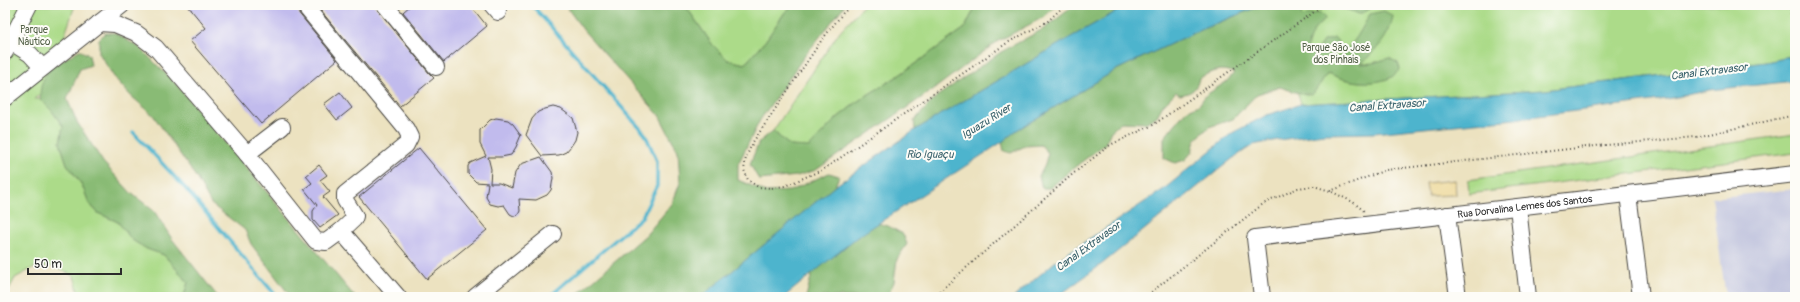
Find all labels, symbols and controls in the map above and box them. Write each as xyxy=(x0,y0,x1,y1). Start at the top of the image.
park label: Parque Náutico xyxy=(18,24,51,48)
park label: Parque São José dos Pinhais xyxy=(1302,42,1370,66)
water label: Canal Extravasor xyxy=(1670,60,1750,83)
water label: Canal Extravasor xyxy=(1348,96,1428,115)
water label: Iguazu River xyxy=(959,100,1015,142)
water label: Rio Iguaçu xyxy=(906,148,955,161)
street label: Rua Dorvalina Lemes dos Santos xyxy=(1457,193,1594,221)
water label: Canal Extravasor xyxy=(1053,217,1125,274)
scale bar xyxy=(28,250,121,276)
text: 50 m xyxy=(34,257,62,272)

